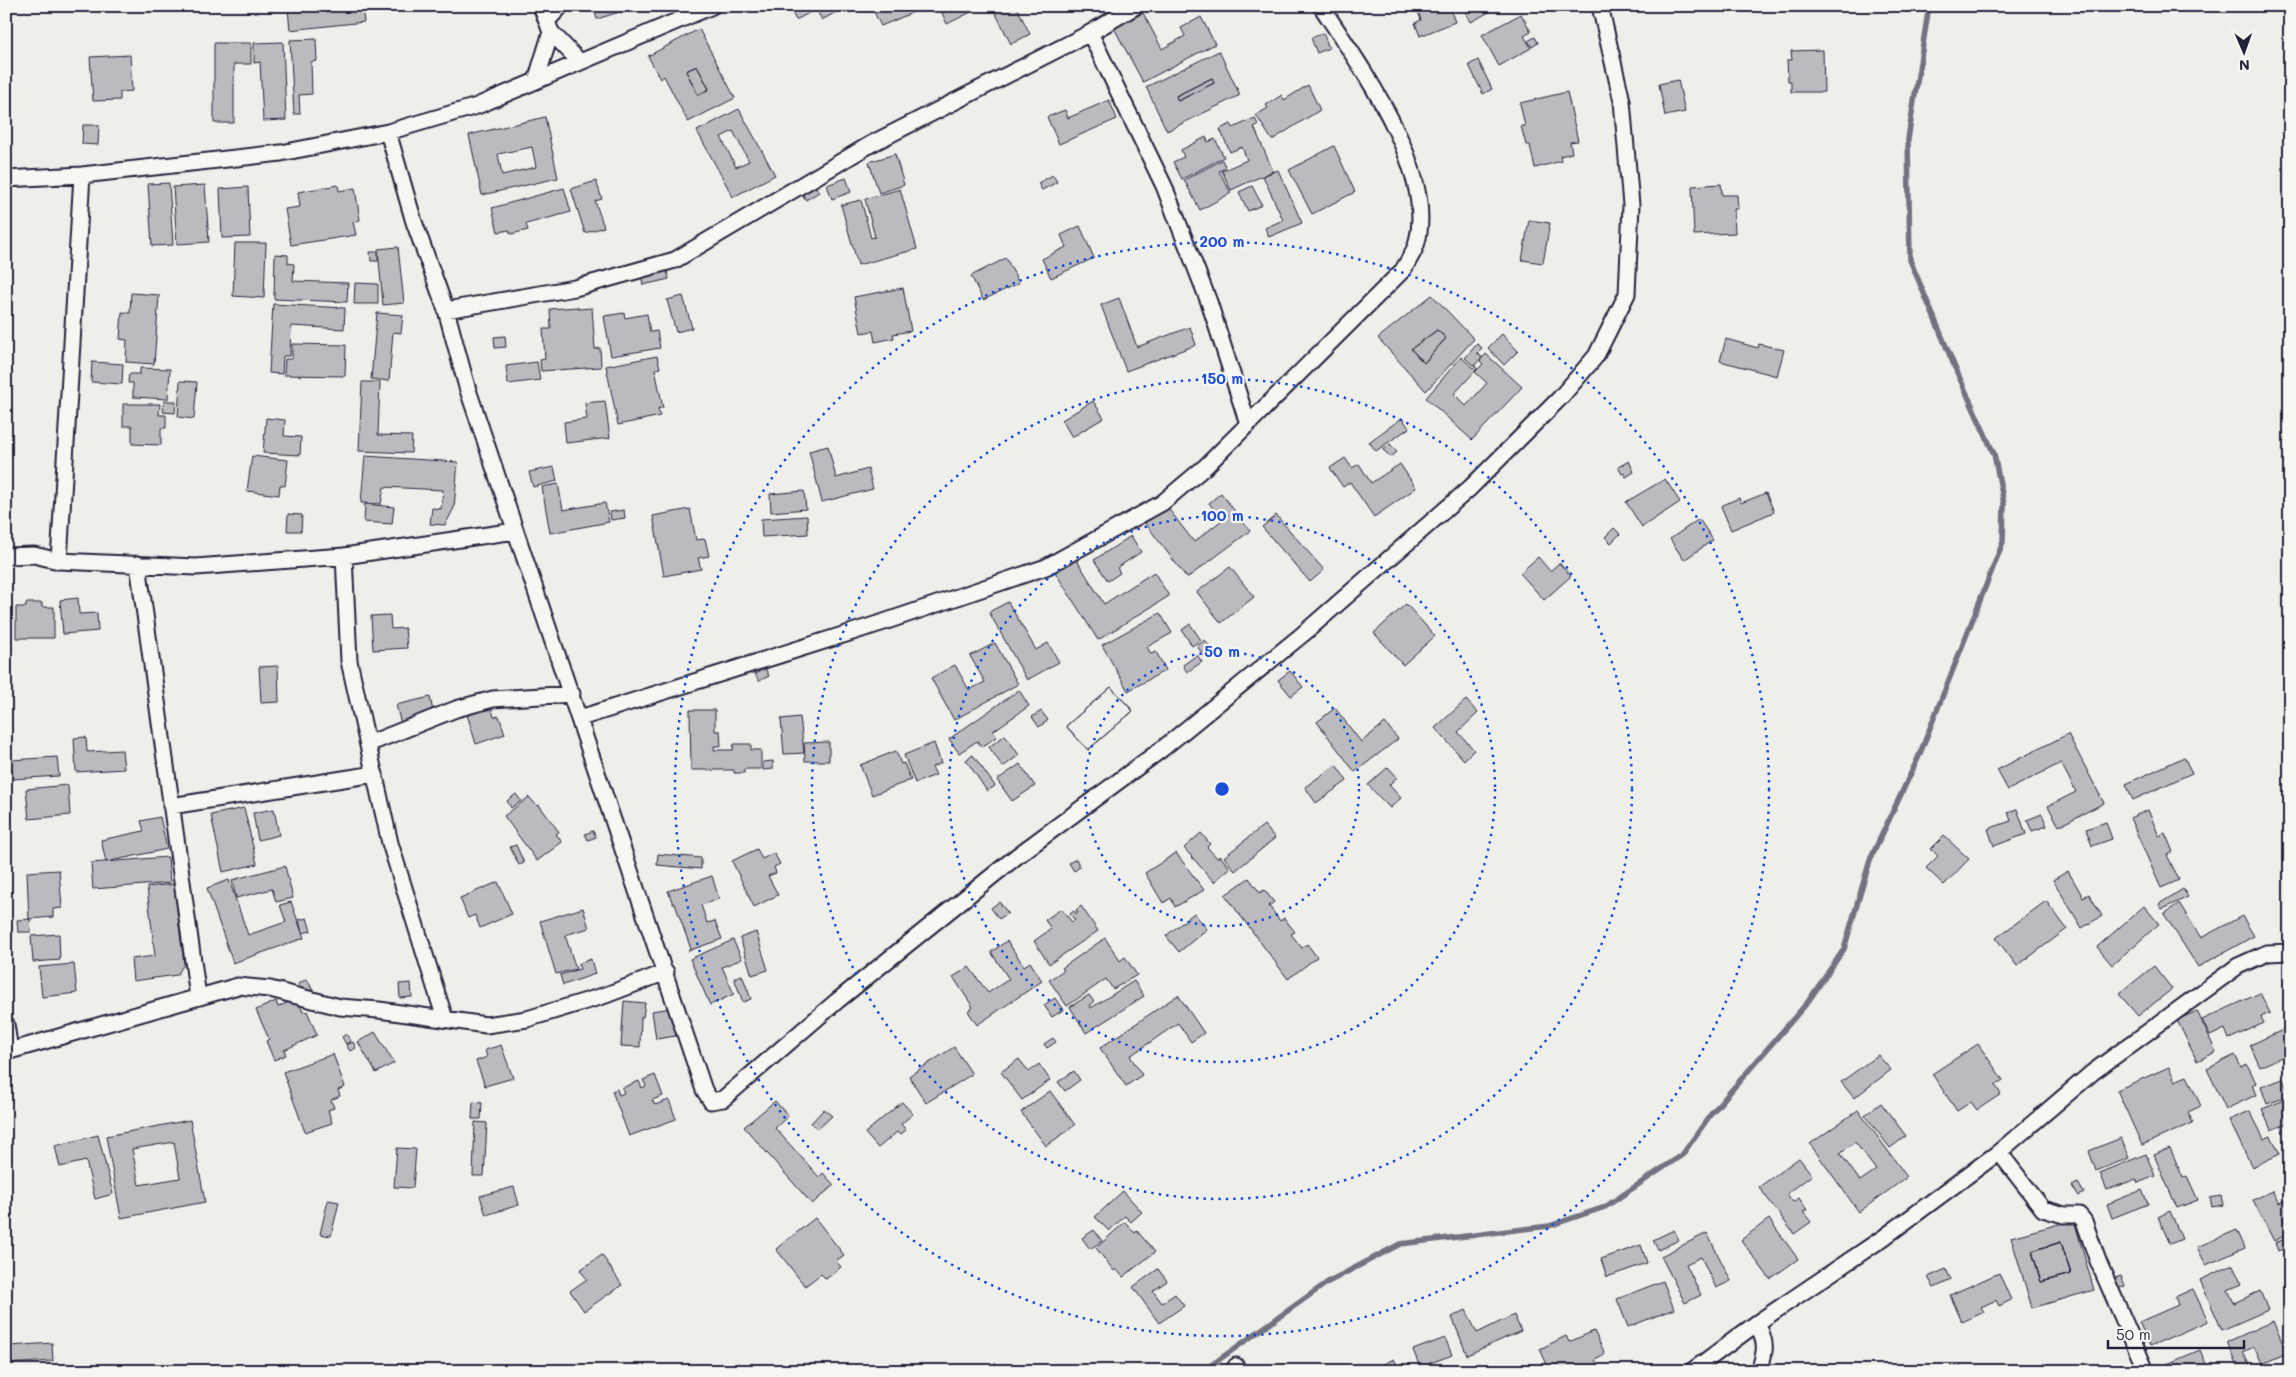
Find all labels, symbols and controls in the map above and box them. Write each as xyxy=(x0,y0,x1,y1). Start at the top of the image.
north arrow xyxy=(2218,28,2268,78)
text: N xyxy=(2239,56,2250,75)
text: 200 m xyxy=(1200,231,1245,251)
text: 150 m xyxy=(1201,368,1243,388)
text: 100 m xyxy=(1200,505,1244,525)
text: 50 m xyxy=(1204,641,1240,661)
centre of rings xyxy=(1213,780,1231,798)
scale bar xyxy=(2108,1317,2245,1349)
text: 50 m xyxy=(2116,1324,2151,1344)

